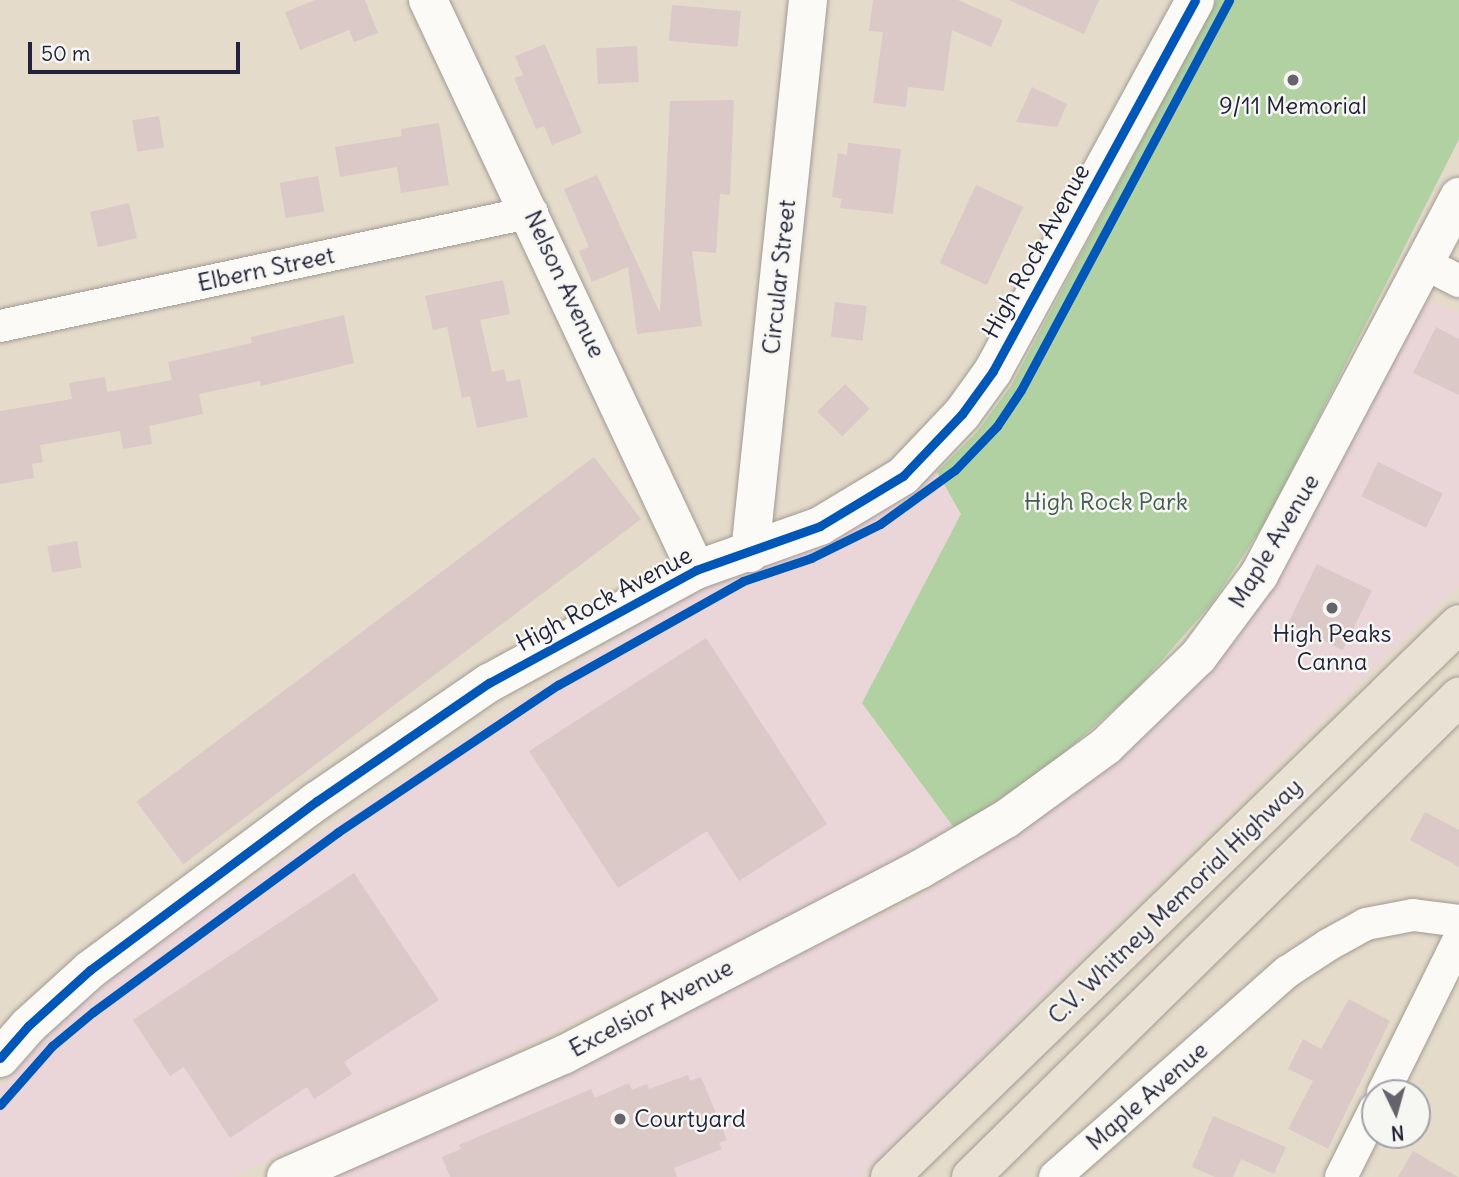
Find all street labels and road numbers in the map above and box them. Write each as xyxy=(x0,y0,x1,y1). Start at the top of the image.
street label: High Rock Avenue xyxy=(976,159,1096,343)
street label: Circular Street xyxy=(757,198,801,356)
street label: Nelson Avenue xyxy=(518,206,612,362)
street label: Elbern Street xyxy=(195,240,337,298)
street label: Maple Avenue xyxy=(1223,469,1325,613)
street label: High Rock Avenue xyxy=(511,541,697,657)
street label: C.V. Whitney Memorial Highway xyxy=(1042,772,1308,1030)
street label: Excelsior Avenue xyxy=(564,953,738,1063)
street label: Maple Avenue xyxy=(1081,1036,1213,1156)

